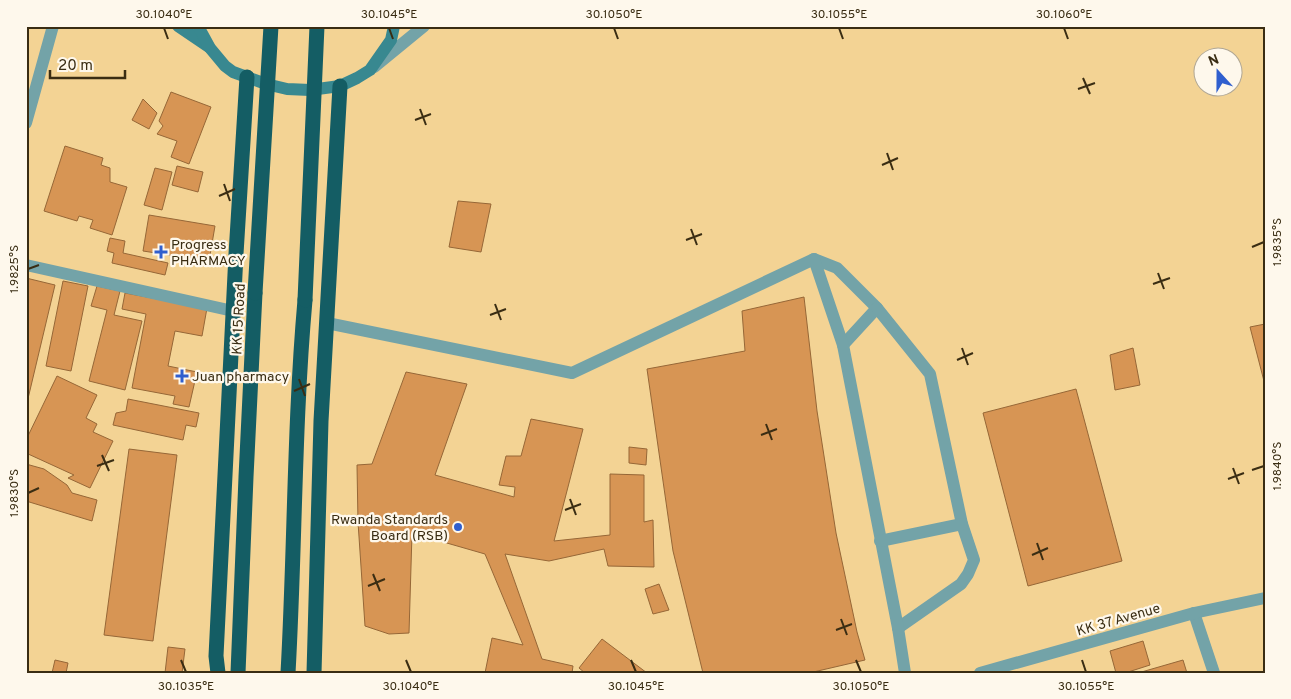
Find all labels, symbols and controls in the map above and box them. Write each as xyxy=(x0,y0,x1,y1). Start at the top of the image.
text: 30.1040°E xyxy=(136,7,192,23)
text: 30.1045°E xyxy=(361,7,417,23)
text: 30.1050°E xyxy=(586,7,642,23)
text: 30.1055°E xyxy=(811,7,867,23)
text: 30.1060°E xyxy=(1036,7,1092,23)
scale bar xyxy=(50,48,125,80)
north arrow xyxy=(1194,48,1244,98)
text: N xyxy=(1206,52,1222,71)
text: 20 m xyxy=(58,57,93,76)
text: 1.9835°S xyxy=(1270,218,1286,266)
place label: Progress PHARMACY xyxy=(171,237,246,270)
text: 1.9825°S xyxy=(7,245,23,293)
marker: Progress PHARMACY xyxy=(155,246,167,258)
street label: KK 15 Road xyxy=(229,283,250,355)
place label: Juan pharmacy xyxy=(192,369,289,386)
marker: Juan pharmacy xyxy=(176,370,188,382)
text: 1.9840°S xyxy=(1270,442,1286,490)
text: 1.9830°S xyxy=(7,469,23,517)
place label: Rwanda Standards Board (RSB) xyxy=(331,512,448,545)
marker: Rwanda Standards Board (RSB) xyxy=(452,521,464,533)
street label: KK 37 Avenue xyxy=(1075,600,1162,641)
text: 30.1035°E xyxy=(158,679,214,695)
text: 30.1040°E xyxy=(383,679,439,695)
text: 30.1045°E xyxy=(608,679,664,695)
text: 30.1050°E xyxy=(833,679,889,695)
text: 30.1055°E xyxy=(1058,679,1114,695)

